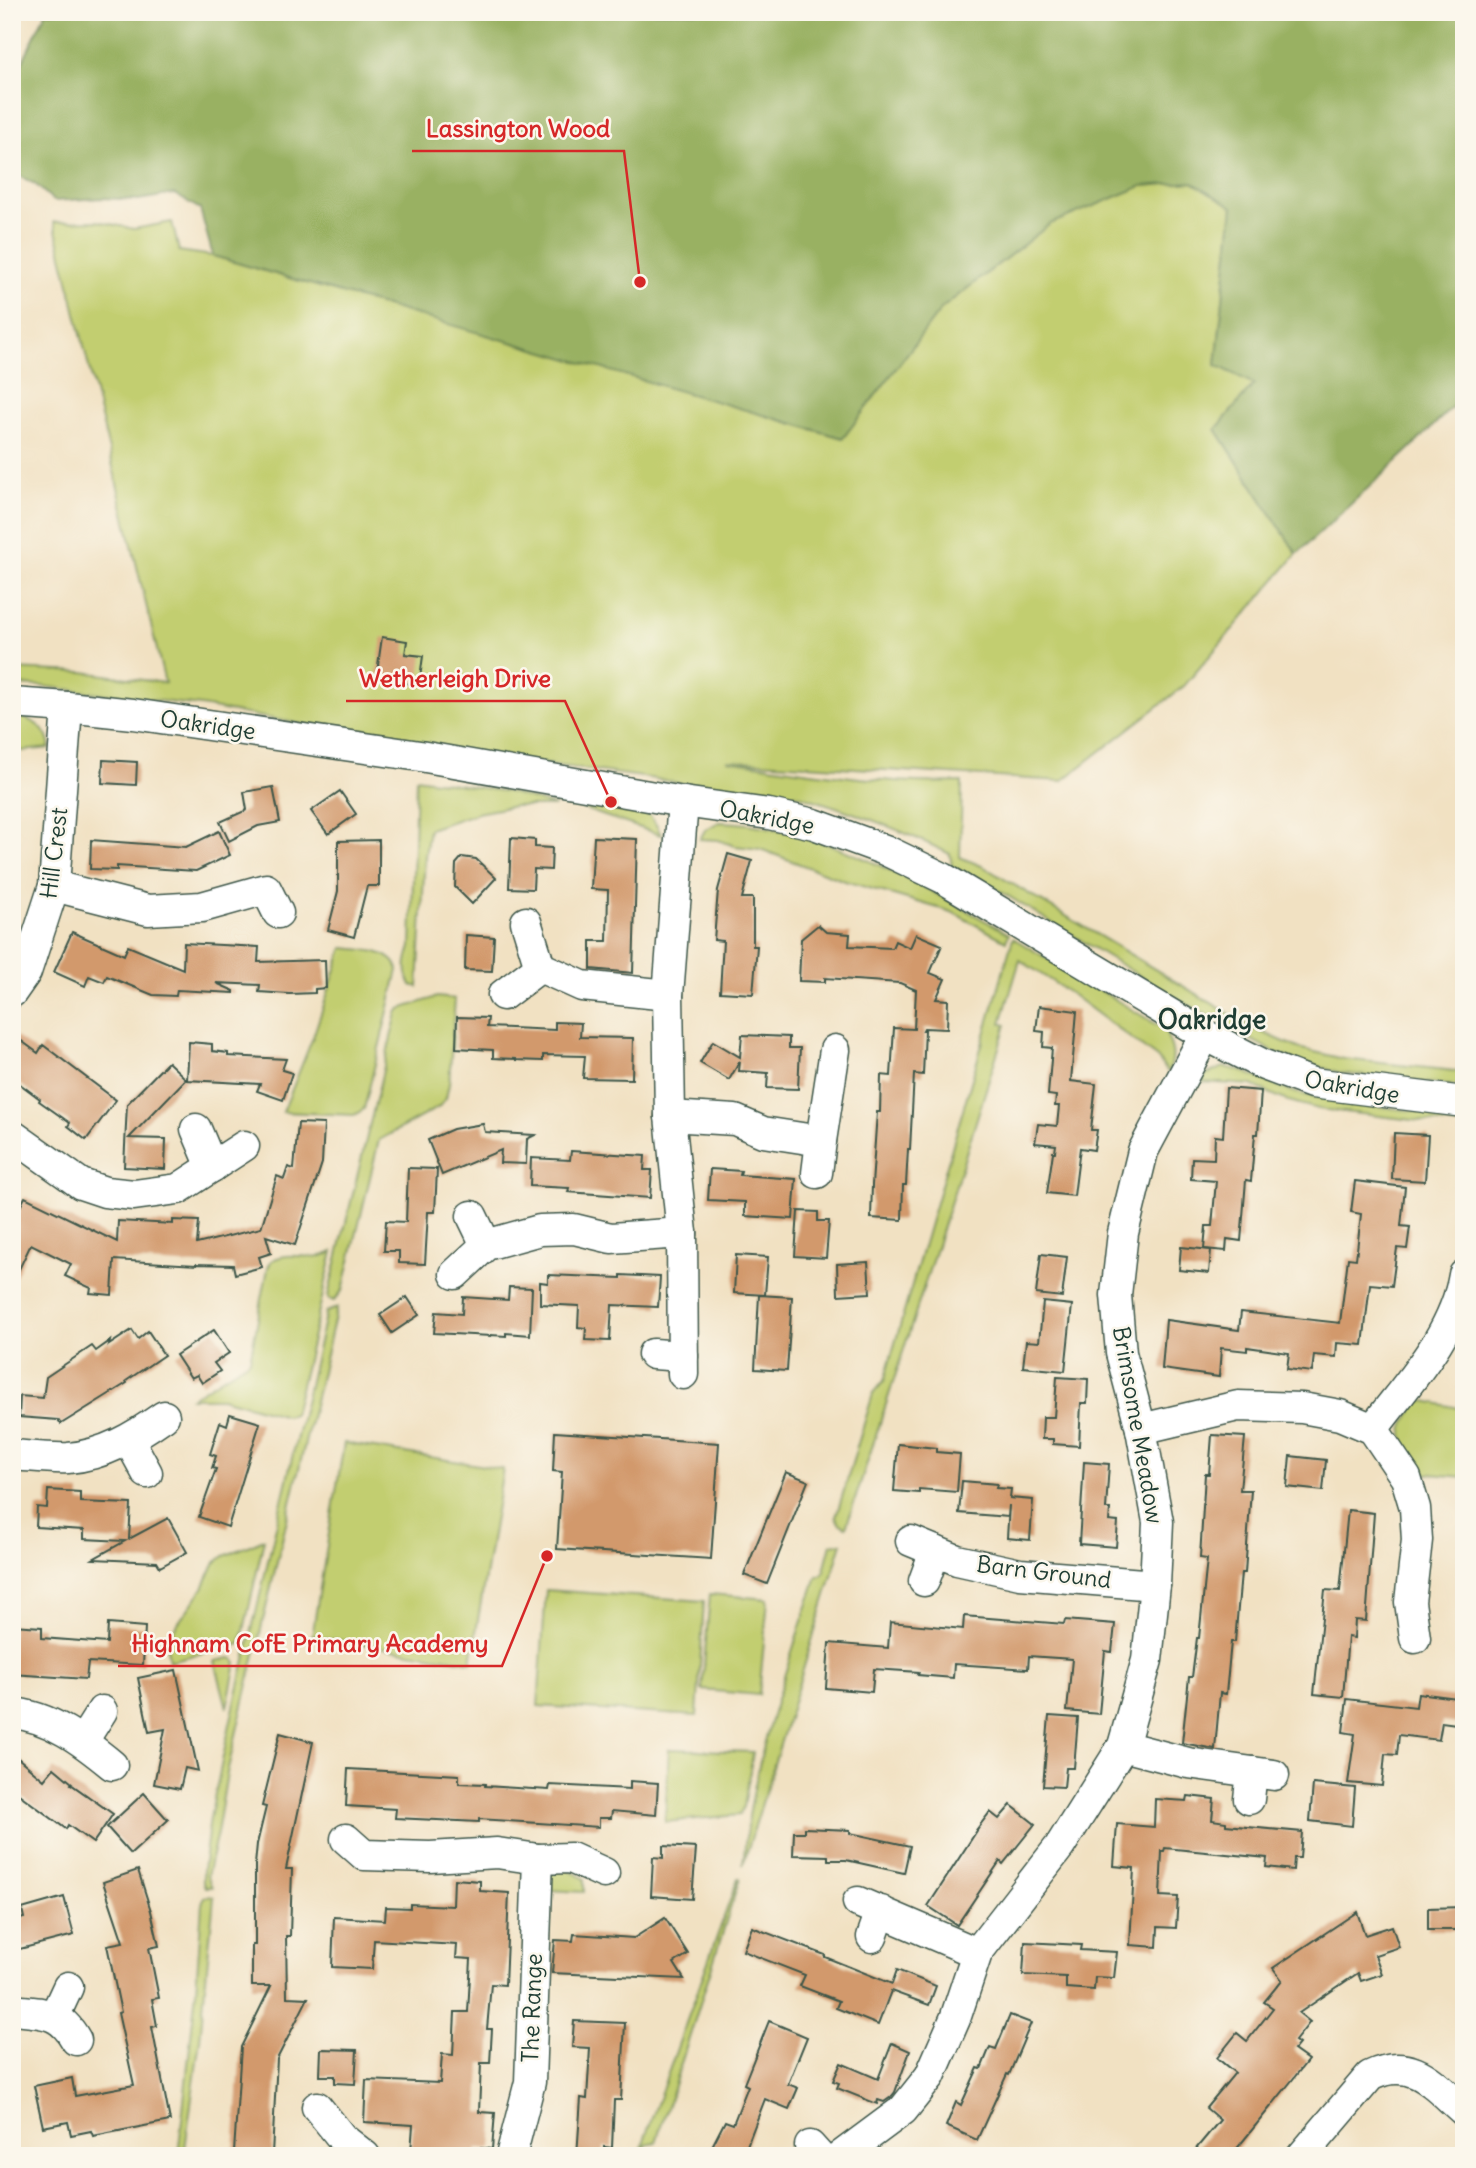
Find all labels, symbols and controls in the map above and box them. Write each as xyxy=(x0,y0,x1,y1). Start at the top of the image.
callout: Lassington Wood xyxy=(412,106,624,151)
text: Lassington Wood xyxy=(426,113,610,143)
callout: Wetherleigh Drive xyxy=(346,656,565,701)
text: Wetherleigh Drive xyxy=(359,663,551,693)
street label: Oakridge xyxy=(159,703,258,746)
street label: Oakridge xyxy=(717,793,817,840)
street label: Hill Crest xyxy=(34,805,74,900)
district label: Oakridge xyxy=(1158,1003,1266,1036)
street label: Oakridge xyxy=(1302,1064,1402,1109)
street label: Brimsome Meadow xyxy=(1107,1324,1170,1526)
street label: Barn Ground xyxy=(975,1549,1113,1594)
callout: Highnam CofE Primary Academy xyxy=(118,1621,502,1666)
text: Highnam CofE Primary Academy xyxy=(132,1628,488,1658)
street label: The Range xyxy=(515,1953,548,2063)

